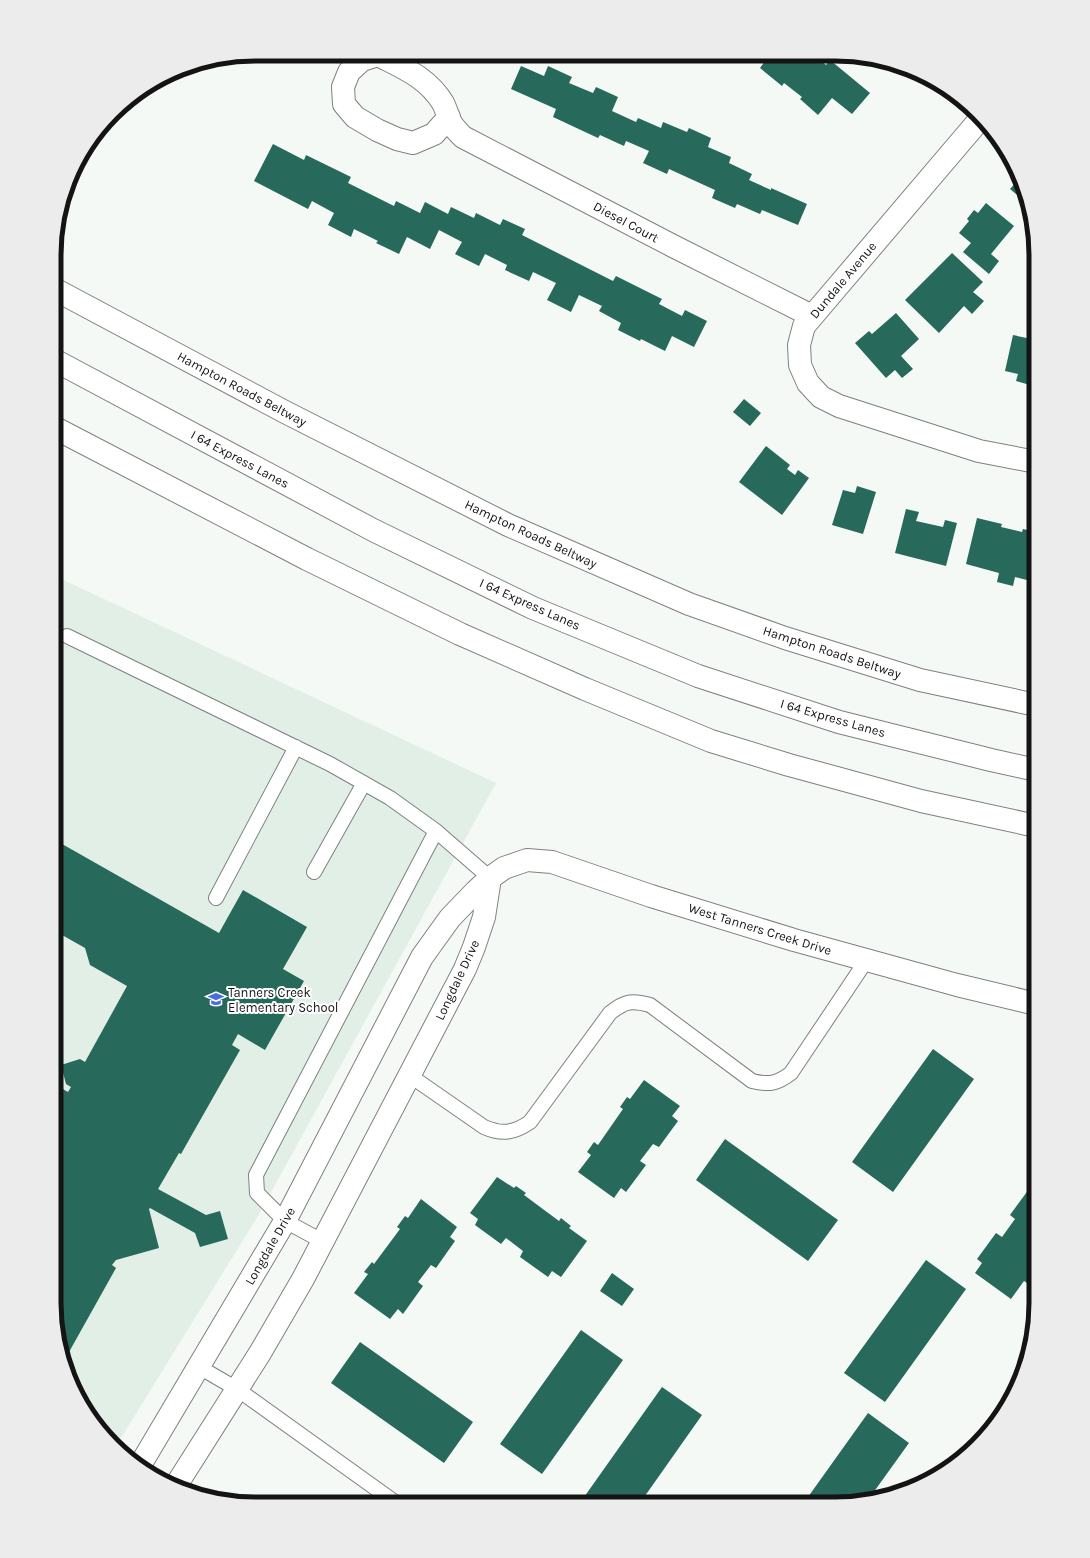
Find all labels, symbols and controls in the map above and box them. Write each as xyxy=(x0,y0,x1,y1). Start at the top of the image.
street label: Diesel Court xyxy=(591,198,661,246)
street label: Dundale Avenue xyxy=(807,238,880,321)
street label: Hampton Roads Beltway xyxy=(175,349,309,429)
street label: I 64 Express Lanes xyxy=(188,427,292,491)
street label: Hampton Roads Beltway xyxy=(462,497,600,571)
street label: I 64 Express Lanes xyxy=(477,575,583,633)
street label: Hampton Roads Beltway xyxy=(761,623,903,681)
street label: I 64 Express Lanes xyxy=(779,696,888,740)
street label: West Tanners Creek Drive xyxy=(687,900,834,958)
street label: Longdale Drive xyxy=(432,937,482,1023)
place label: Tanners Creek Elementary School xyxy=(228,985,338,1015)
school or university icon: Tanners Creek Elementary School xyxy=(207,990,225,1008)
street label: Longdale Drive xyxy=(242,1204,298,1287)

